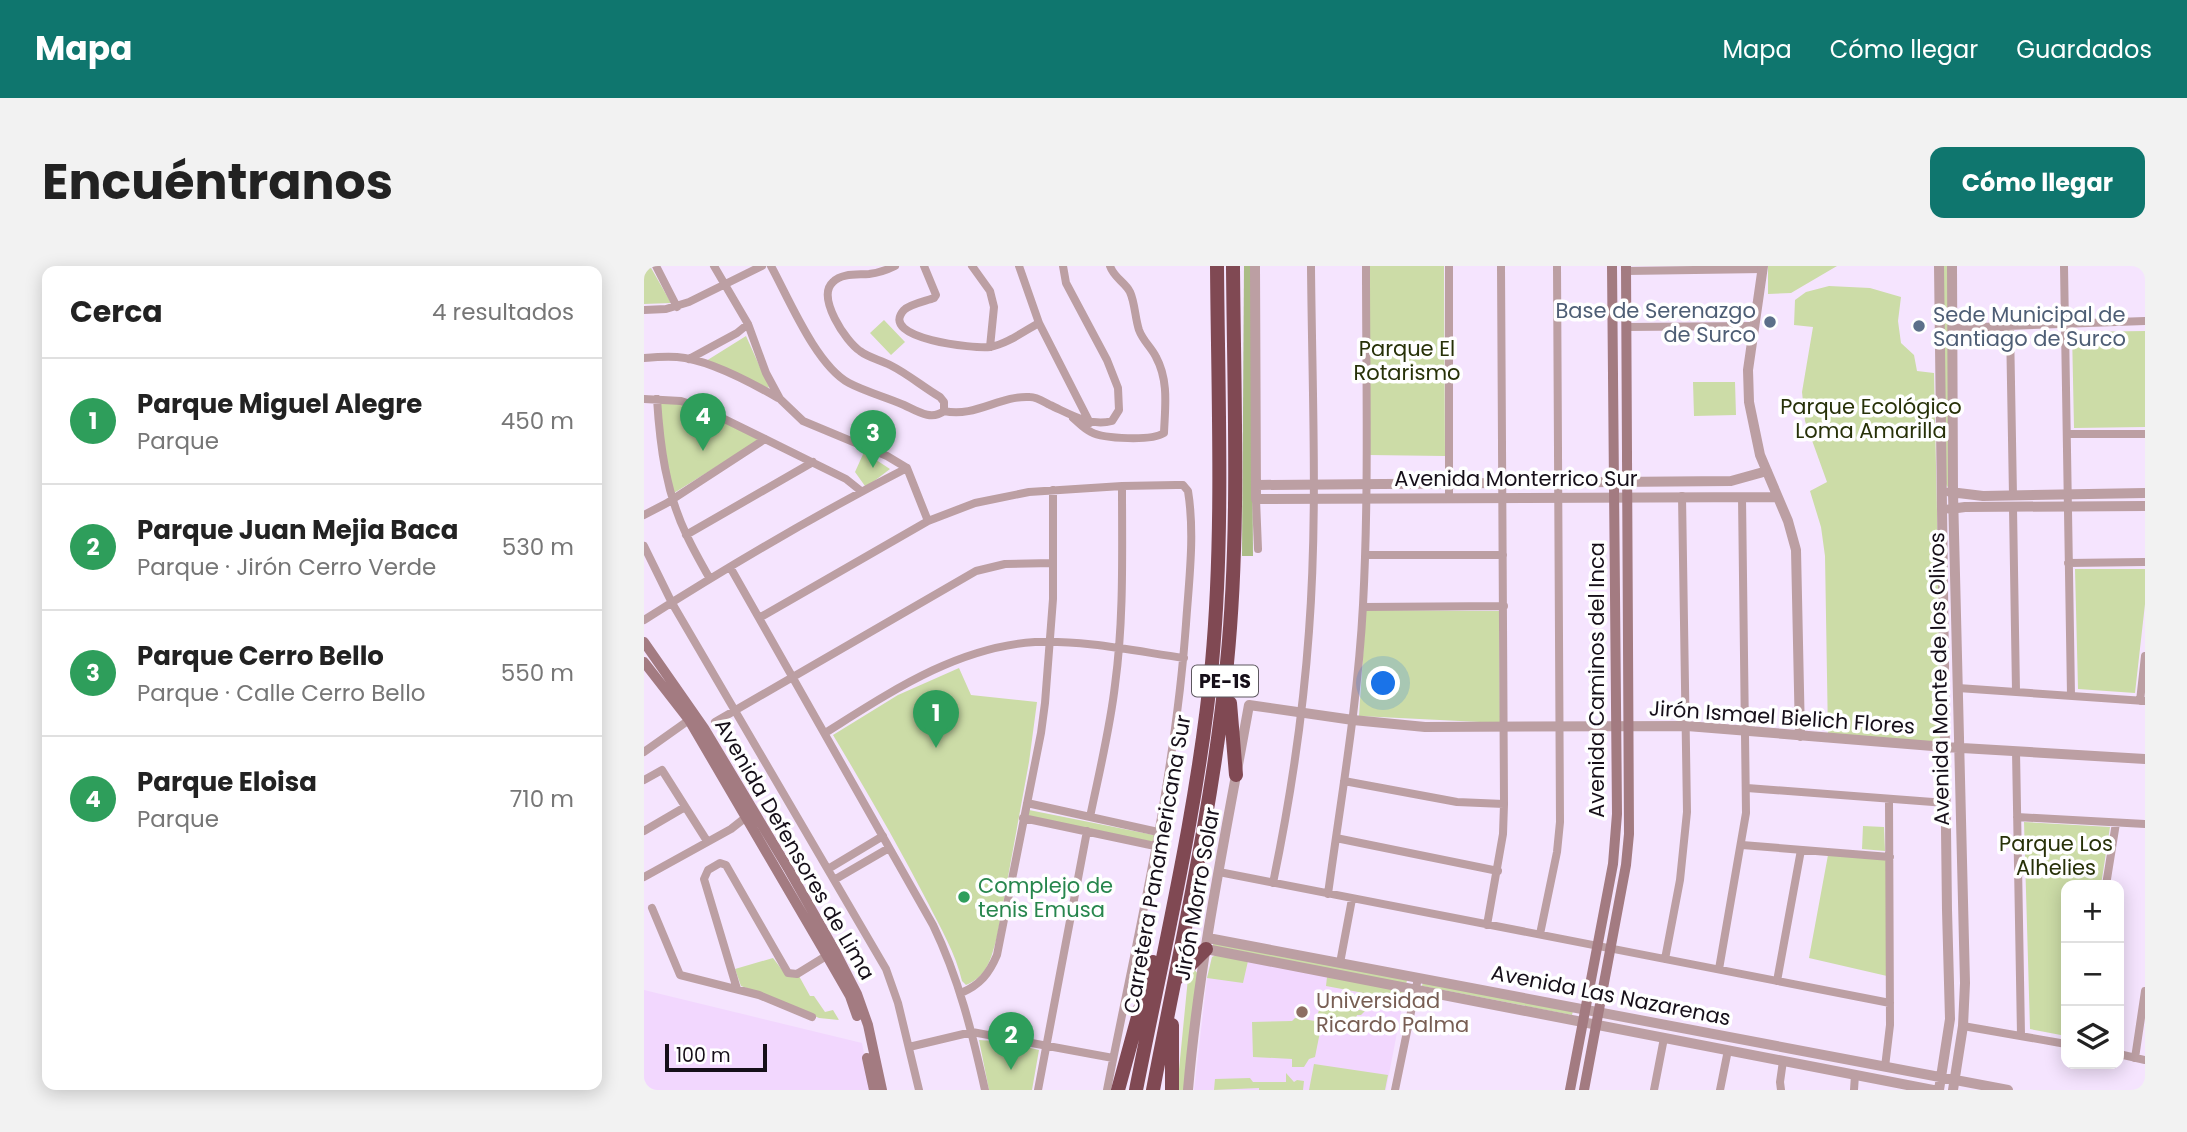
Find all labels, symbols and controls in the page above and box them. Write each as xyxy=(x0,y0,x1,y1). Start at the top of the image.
text: Mapa xyxy=(35,25,133,72)
text: Mapa xyxy=(1722,33,1792,66)
text: Cómo llegar xyxy=(1830,33,1978,66)
text: Guardados xyxy=(2016,33,2152,66)
button: Cómo llegar xyxy=(1930,147,2145,218)
text: Encuéntranos xyxy=(42,148,393,216)
text: Cerca xyxy=(70,290,163,333)
text: 4 resultados xyxy=(432,296,574,328)
place label: Base de Serenazgo de Surco xyxy=(1555,296,1756,349)
place label: Sede Municipal de Santiago de Surco xyxy=(1933,300,2126,353)
marker: Base de Serenazgo de Surco xyxy=(1762,314,1778,330)
marker: Sede Municipal de Santiago de Surco xyxy=(1911,318,1927,334)
park label: Parque El Rotarismo xyxy=(1353,334,1461,387)
text: Parque Miguel Alegre xyxy=(137,386,422,422)
park label: Parque Ecológico Loma Amarilla xyxy=(1780,392,1962,445)
pin: 4 xyxy=(680,393,726,451)
text: 1 xyxy=(89,405,97,437)
text: 450 m xyxy=(501,405,574,437)
pin: 3 xyxy=(850,410,896,468)
text: Parque xyxy=(137,425,219,457)
street label: Avenida Monterrico Sur xyxy=(1394,464,1638,493)
text: Parque Juan Mejia Baca xyxy=(137,512,459,548)
text: 2 xyxy=(86,531,100,563)
text: 530 m xyxy=(502,531,574,563)
street label: Avenida Monte de los Olivos xyxy=(1922,532,1956,826)
street label: Avenida Caminos del Inca xyxy=(1582,542,1611,818)
text: Parque · Jirón Cerro Verde xyxy=(137,551,436,583)
text: Parque Cerro Bello xyxy=(137,638,384,674)
text: 3 xyxy=(86,657,100,689)
text: 550 m xyxy=(501,657,574,689)
road number: PE-1S xyxy=(1192,666,1258,696)
your location xyxy=(1366,666,1400,700)
text: Parque · Calle Cerro Bello xyxy=(137,677,426,709)
pin: 1 xyxy=(913,690,959,748)
street label: Jirón Ismael Bielich Flores xyxy=(1648,693,1916,741)
street label: Carretera Panamericana Sur xyxy=(1116,712,1198,1016)
street label: Avenida Defensores de Lima xyxy=(708,713,882,985)
text: Parque Eloisa xyxy=(137,764,317,800)
text: 4 xyxy=(85,783,101,815)
text: 710 m xyxy=(510,783,574,815)
text: Parque xyxy=(137,803,219,835)
street label: Jirón Morro Solar xyxy=(1167,805,1227,983)
park label: Parque Los Alhelies xyxy=(1999,829,2113,882)
place label: Complejo de tenis Emusa xyxy=(978,871,1113,924)
map controls xyxy=(2061,880,2124,1069)
button: + xyxy=(2061,880,2124,943)
marker: Complejo de tenis Emusa xyxy=(956,889,972,905)
button: − xyxy=(2061,943,2124,1006)
street label: Avenida Las Nazarenas xyxy=(1489,958,1733,1032)
place label: Universidad Ricardo Palma xyxy=(1316,986,1469,1039)
marker: Universidad Ricardo Palma xyxy=(1294,1004,1310,1020)
button: layers xyxy=(2061,1006,2124,1069)
pin: 2 xyxy=(988,1012,1034,1070)
scale bar xyxy=(665,1041,766,1073)
text: 100 m xyxy=(676,1042,731,1069)

